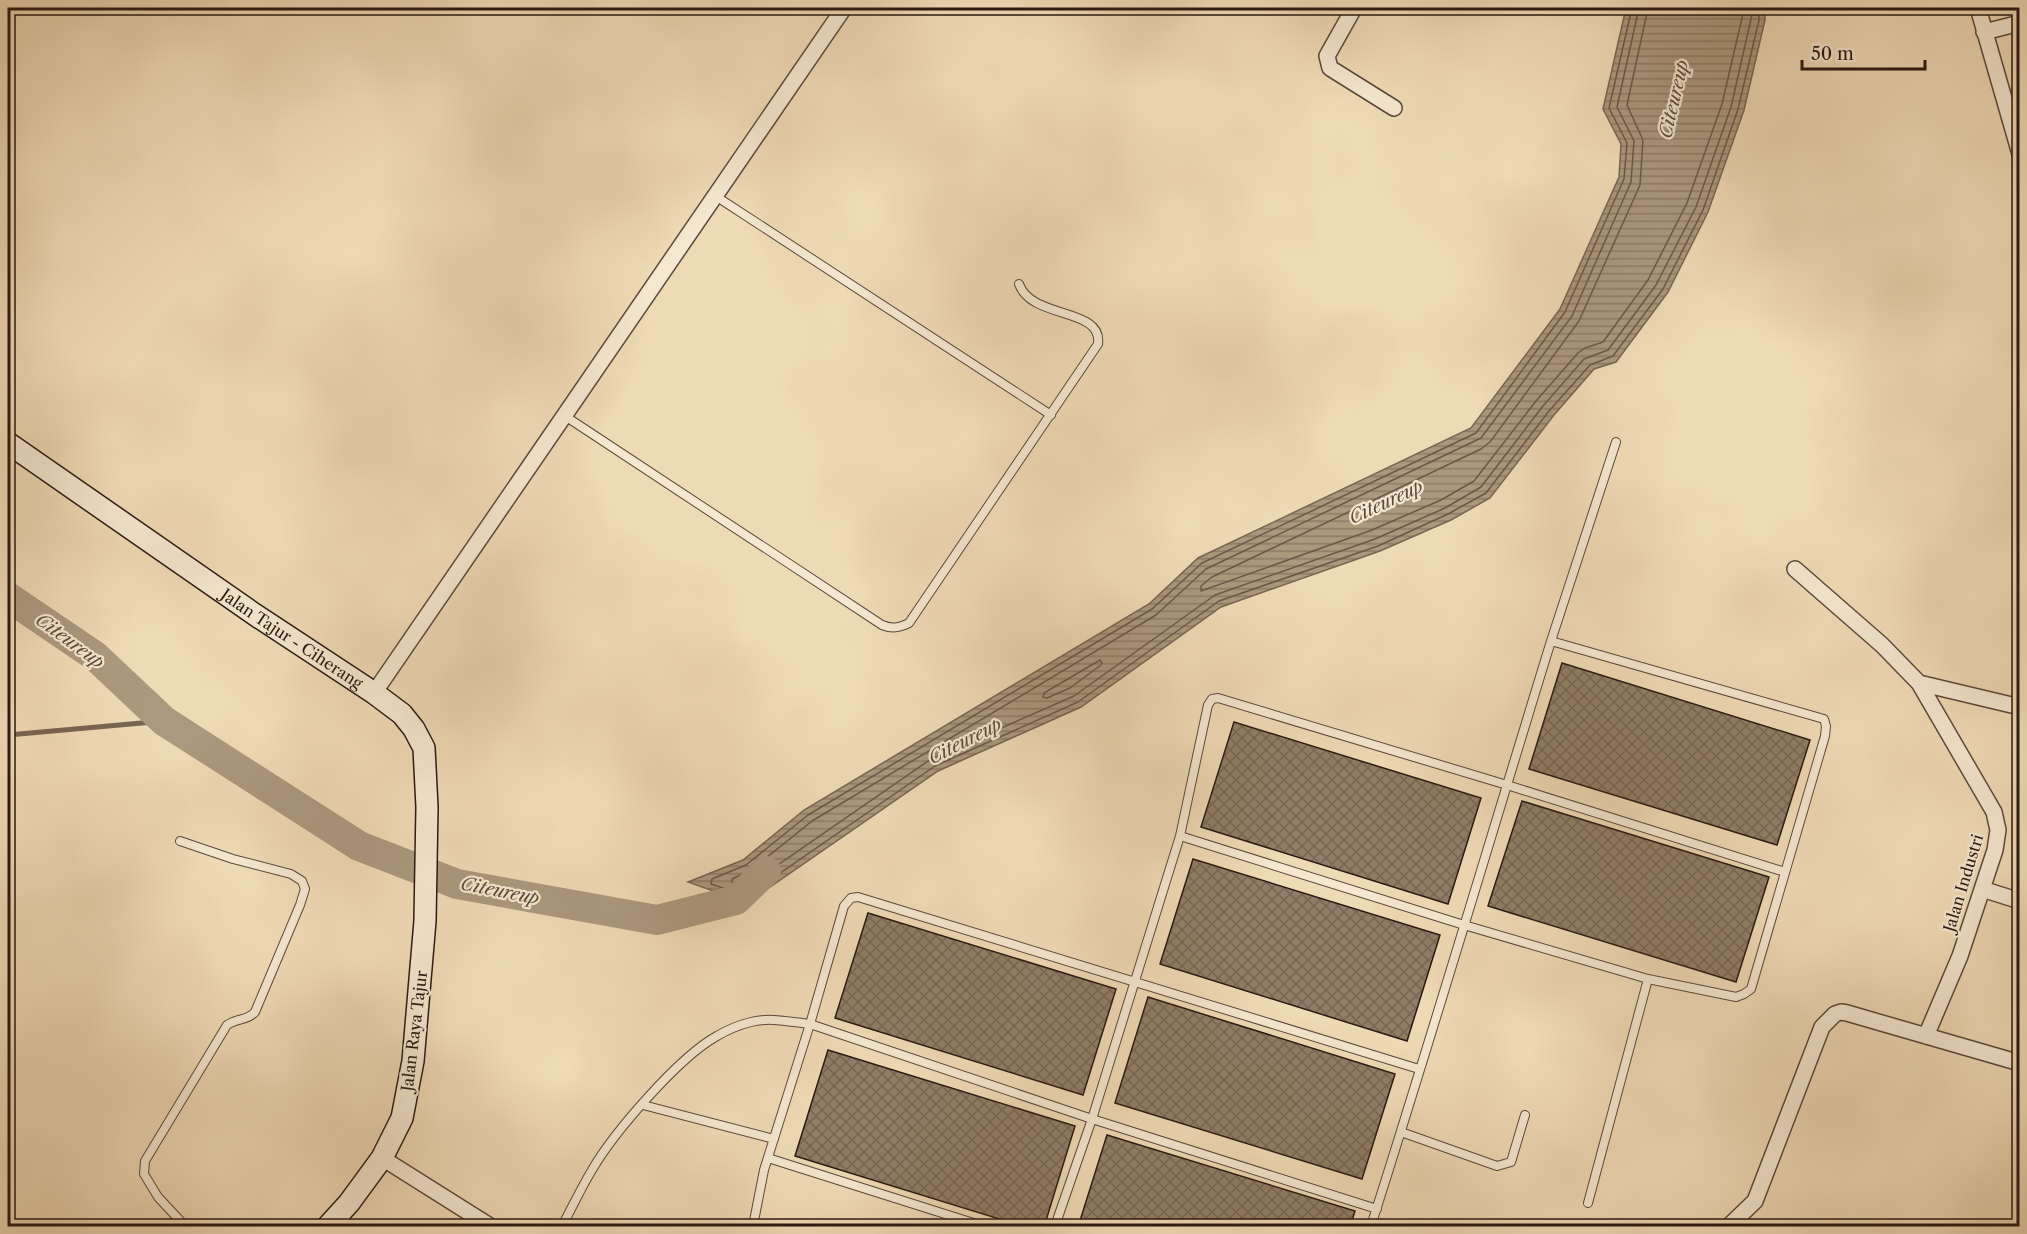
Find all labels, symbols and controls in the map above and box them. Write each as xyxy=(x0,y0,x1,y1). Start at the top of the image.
scale bar xyxy=(1802,33,1925,71)
text: 50 m xyxy=(1811,43,1854,65)
water label: Citeureup xyxy=(1654,58,1694,140)
water label: Citeureup xyxy=(1345,475,1427,529)
street label: Jalan Tajur - Ciherang xyxy=(215,582,367,693)
water label: Citeureup xyxy=(31,609,109,673)
water label: Citeureup xyxy=(925,713,1005,769)
street label: Jalan Industri xyxy=(1938,832,1987,937)
water label: Citeureup xyxy=(459,873,541,909)
street label: Jalan Raya Tajur xyxy=(396,969,431,1096)

